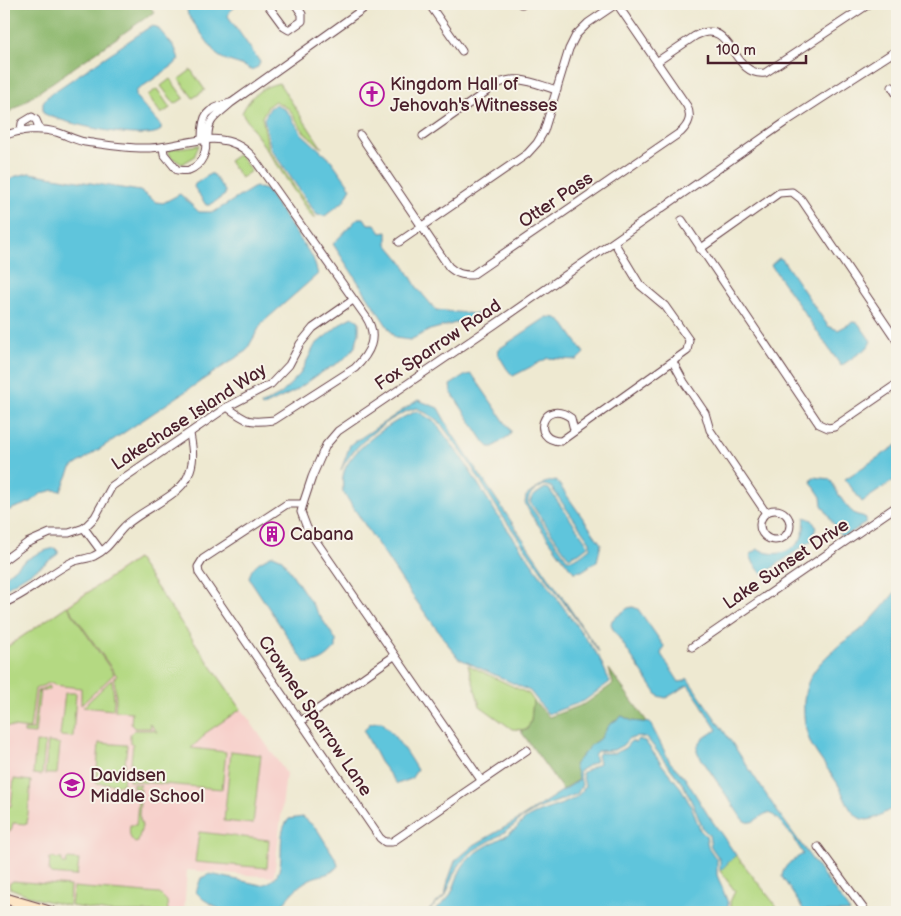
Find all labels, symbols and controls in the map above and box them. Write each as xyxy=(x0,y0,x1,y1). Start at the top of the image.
scale bar xyxy=(708,32,806,64)
text: 100 m xyxy=(716,41,756,60)
place label: Kingdom Hall of Jehovah's Witnesses xyxy=(390,74,557,116)
church icon: Kingdom Hall of Jehovah's Witnesses xyxy=(359,81,385,107)
street label: Otter Pass xyxy=(515,168,597,232)
street label: Fox Sparrow Road xyxy=(371,295,505,395)
street label: Lakechase Island Way xyxy=(108,359,271,475)
street label: Lake Sunset Drive xyxy=(719,514,853,614)
building icon: Cabana xyxy=(259,521,285,547)
place label: Cabana xyxy=(290,524,354,545)
street label: Crowned Sparrow Lane xyxy=(254,632,377,800)
place label: Davidsen Middle School xyxy=(90,765,204,807)
school or university icon: Davidsen Middle School xyxy=(59,772,85,798)

